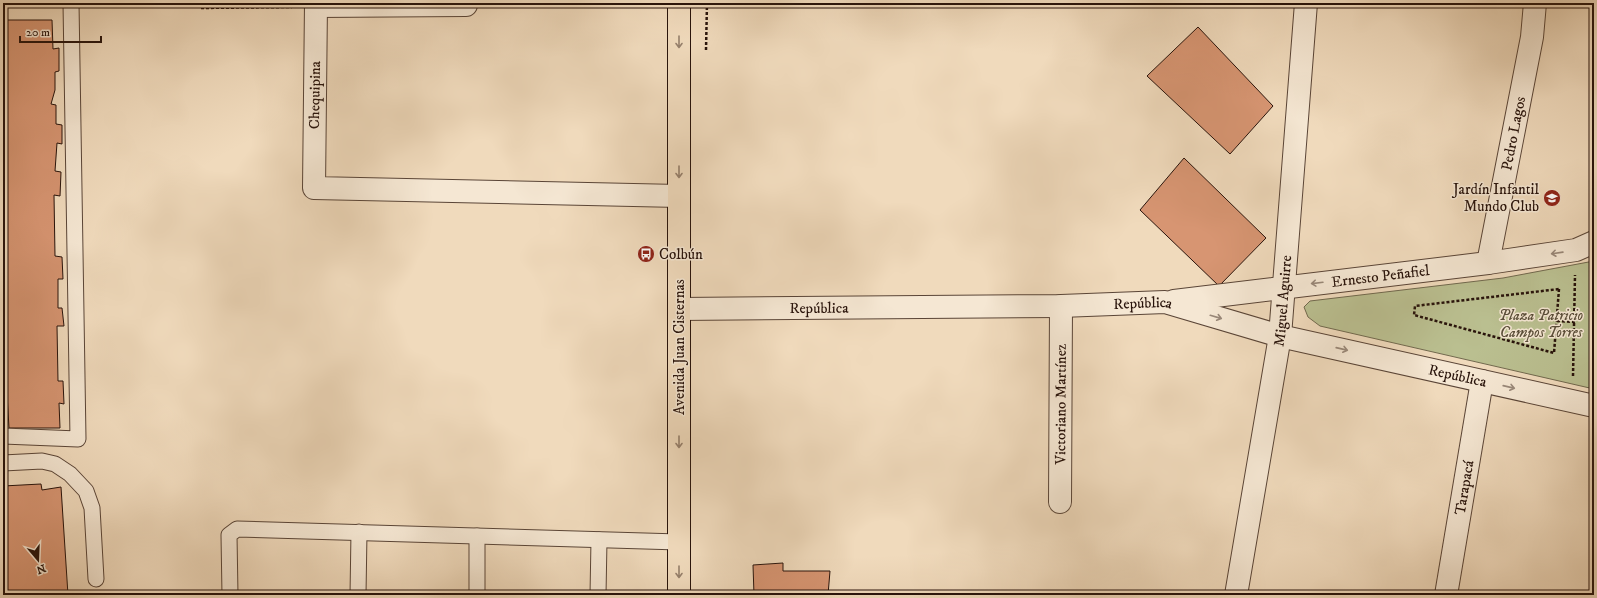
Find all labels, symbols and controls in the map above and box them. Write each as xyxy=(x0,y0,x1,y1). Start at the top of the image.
scale bar xyxy=(20,18,101,44)
text: 20 m xyxy=(26,25,50,40)
one-way arrow xyxy=(675,35,683,48)
street label: Chequipina xyxy=(305,60,325,129)
street label: Pedro Lagos xyxy=(1497,95,1530,172)
one-way arrow xyxy=(675,165,683,178)
place label: Jardín Infantil Mundo Club xyxy=(1451,180,1539,216)
school or university icon: Jardín Infantil Mundo Club xyxy=(1542,188,1562,208)
bus stop icon: Colbún xyxy=(636,244,656,264)
place label: Colbún xyxy=(659,245,703,264)
one-way arrow xyxy=(1551,249,1564,257)
street label: Miguel Aguirre xyxy=(1269,254,1296,348)
street label: Ernesto Peñafiel xyxy=(1330,261,1431,291)
street label: Avenida Juan Cisternas xyxy=(670,279,689,415)
one-way arrow xyxy=(1311,279,1324,287)
street label: República xyxy=(1113,292,1175,313)
street label: República xyxy=(789,298,849,318)
park label: Plaza Patricio Campos Torres xyxy=(1499,306,1584,342)
one-way arrow xyxy=(1209,314,1222,321)
street label: Victoriano Martínez xyxy=(1051,343,1070,465)
one-way arrow xyxy=(1335,346,1348,354)
street label: República xyxy=(1427,360,1489,391)
one-way arrow xyxy=(1503,383,1516,391)
one-way arrow xyxy=(675,435,683,448)
street label: Tarapacá xyxy=(1450,458,1478,516)
north arrow xyxy=(18,540,58,580)
text: N xyxy=(34,560,47,577)
one-way arrow xyxy=(675,565,683,578)

